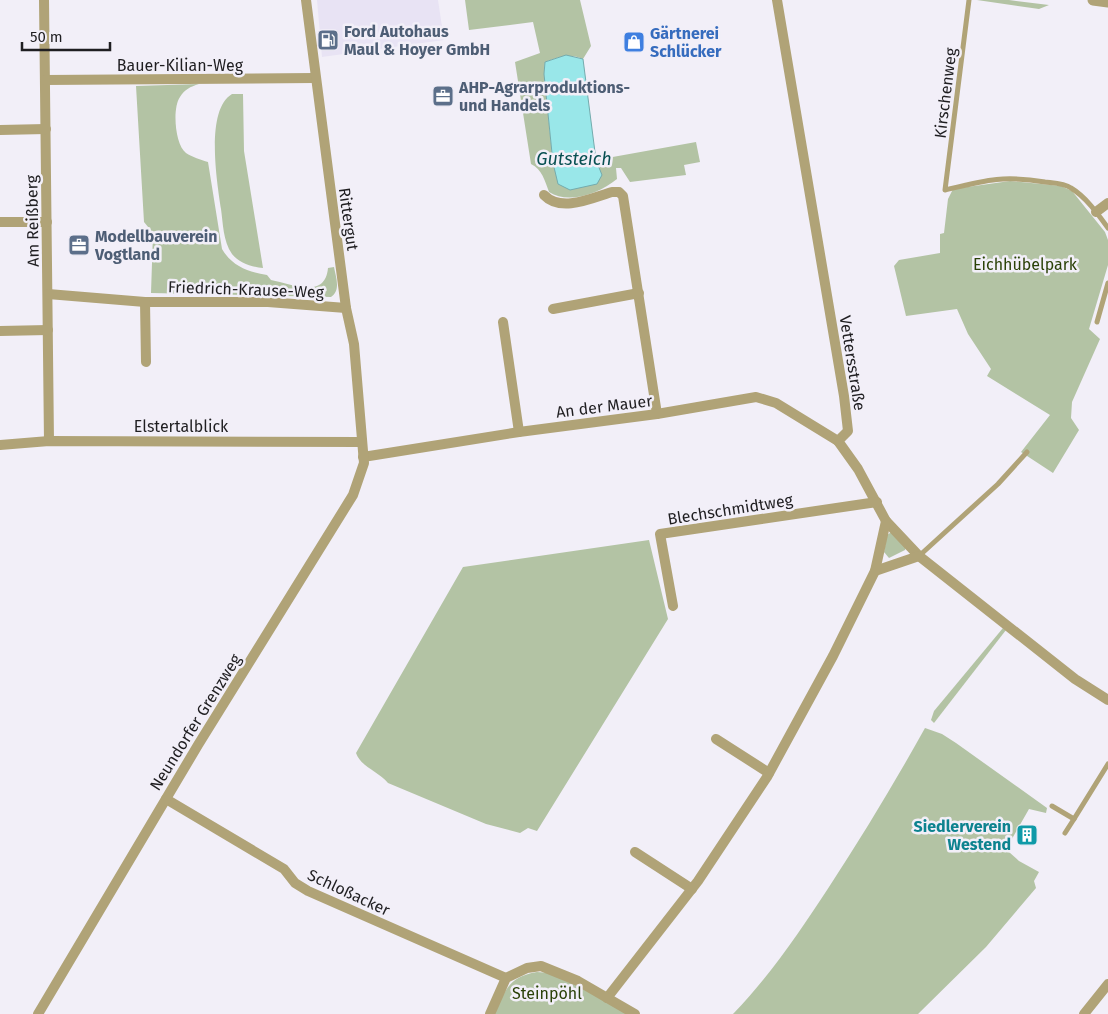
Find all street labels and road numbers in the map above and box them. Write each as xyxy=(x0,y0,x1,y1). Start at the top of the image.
street label: Kirschenweg xyxy=(931,46,961,139)
street label: Bauer-Kilian-Weg xyxy=(117,56,244,75)
street label: Am Reißberg xyxy=(22,174,43,267)
street label: Rittergut xyxy=(335,186,362,252)
street label: Friedrich-Krause-Weg xyxy=(168,277,325,302)
street label: Vettersstraße xyxy=(836,314,869,412)
street label: An der Mauer xyxy=(555,391,654,422)
street label: Elstertalblick xyxy=(134,417,229,436)
street label: Blechschmidtweg xyxy=(666,490,795,529)
street label: Neundorfer Grenzweg xyxy=(146,650,245,794)
street label: Schloßacker xyxy=(305,865,394,920)

